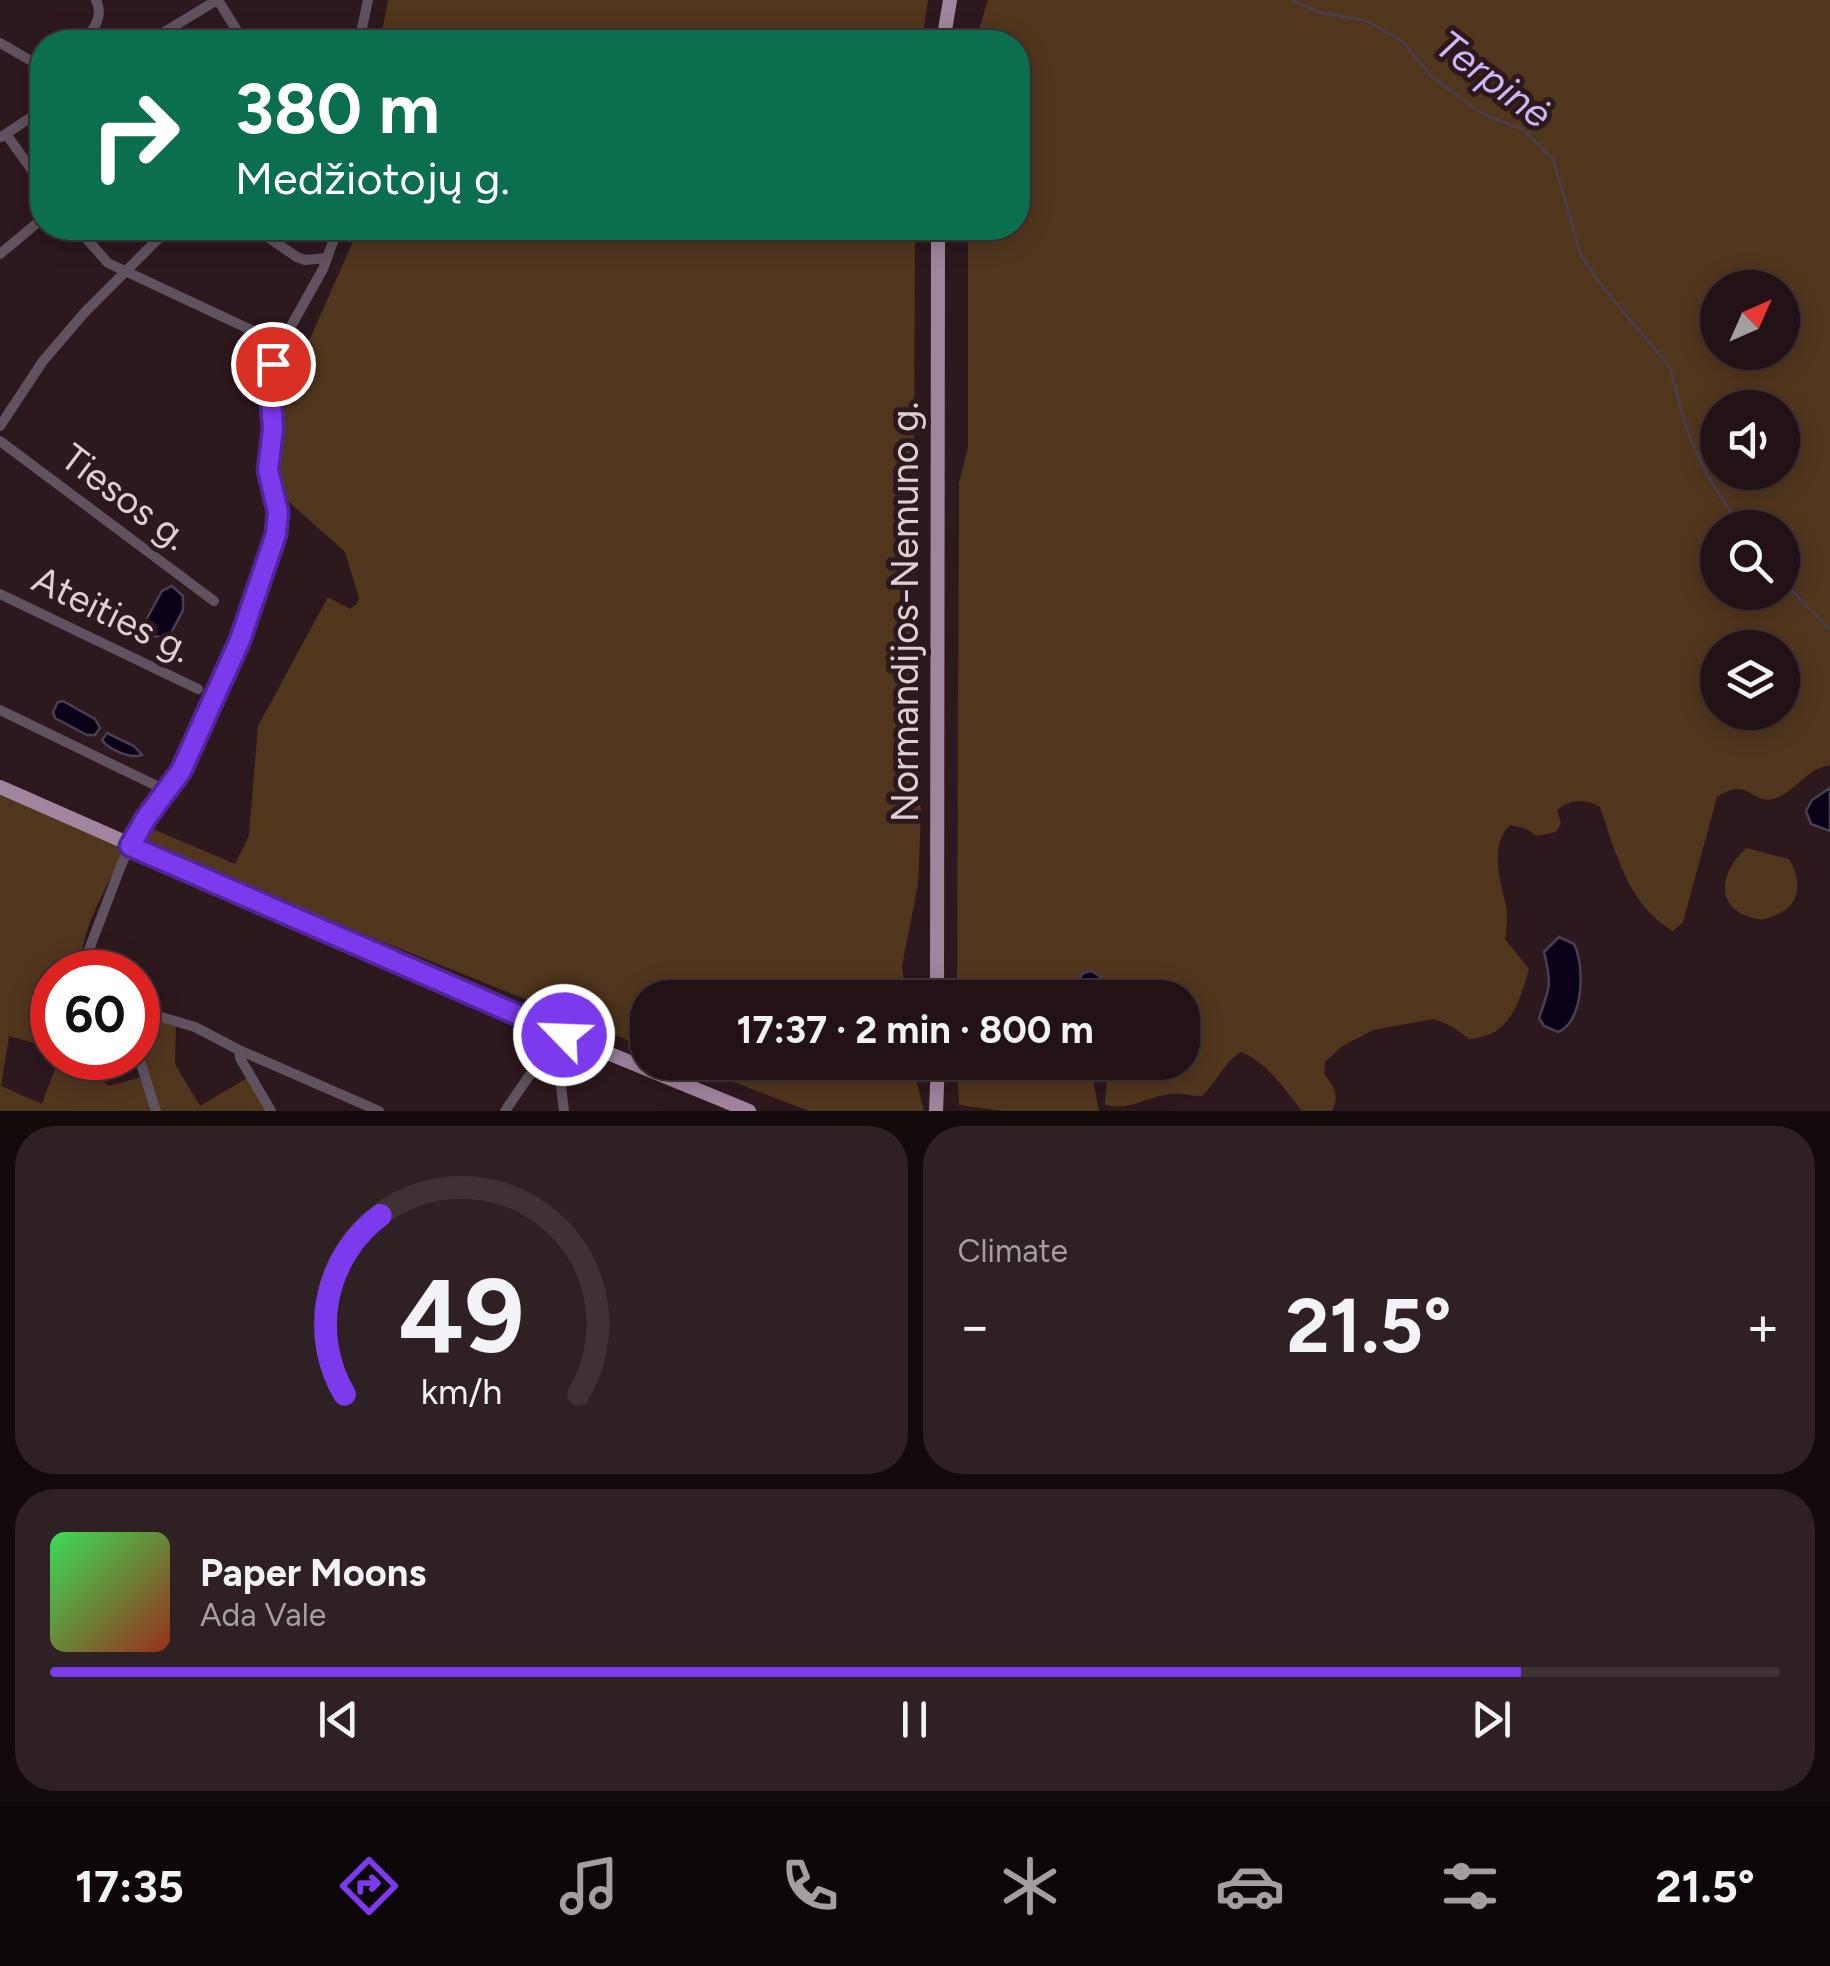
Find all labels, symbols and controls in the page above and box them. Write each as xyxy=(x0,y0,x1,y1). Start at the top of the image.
water label: Terpinė xyxy=(1427,20,1561,138)
text: 380 m xyxy=(235,66,440,151)
icon: right xyxy=(70,70,200,200)
text: Medžiotojų g. xyxy=(235,151,510,205)
north arrow xyxy=(1700,270,1800,370)
map controls xyxy=(1700,270,1800,730)
pin xyxy=(231,322,316,407)
icon: arrive xyxy=(246,337,301,392)
button: sound xyxy=(1700,390,1800,490)
street label: Normandijos-Nemuno g. xyxy=(882,402,928,822)
street label: Tiesos g. xyxy=(52,434,198,560)
button: search xyxy=(1700,510,1800,610)
street label: Ateities g. xyxy=(25,556,199,672)
button: layers xyxy=(1700,630,1800,730)
speed limit sign: 60 xyxy=(30,950,160,1080)
position arrow xyxy=(512,983,616,1087)
text: 17:37 · 2 min · 800 m xyxy=(736,1007,1094,1053)
text: Climate xyxy=(958,1232,1068,1270)
text: 49 xyxy=(398,1253,524,1378)
text: 21.5° xyxy=(1286,1281,1452,1371)
text: − xyxy=(958,1293,992,1359)
text: + xyxy=(1746,1293,1780,1359)
text: km/h xyxy=(420,1370,502,1413)
text: Paper Moons xyxy=(200,1550,426,1596)
text: Ada Vale xyxy=(200,1596,326,1634)
icon: previous xyxy=(311,1692,366,1747)
icon: pause xyxy=(887,1692,942,1747)
icon: next xyxy=(1464,1692,1519,1747)
icon: directions xyxy=(334,1851,404,1921)
icon: music xyxy=(554,1851,624,1921)
icon: phone xyxy=(775,1851,845,1921)
icon: climate xyxy=(995,1851,1065,1921)
icon: car xyxy=(1215,1851,1285,1921)
icon: filters xyxy=(1435,1851,1505,1921)
text: 17:35 xyxy=(75,1859,184,1913)
text: 21.5° xyxy=(1655,1859,1755,1913)

